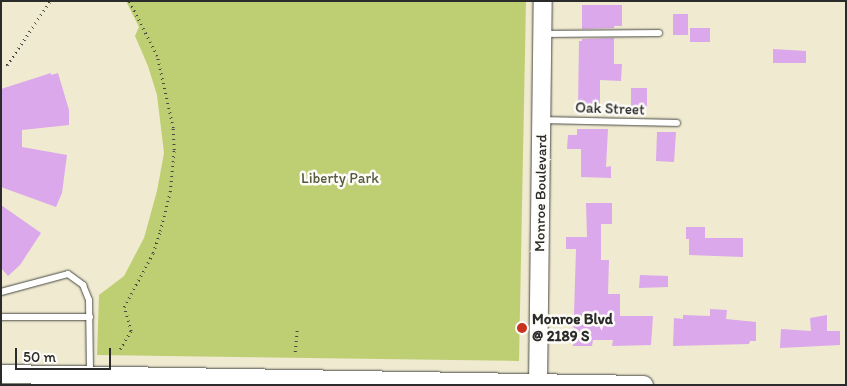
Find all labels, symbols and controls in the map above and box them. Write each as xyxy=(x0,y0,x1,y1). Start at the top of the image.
street label: Oak Street xyxy=(575,99,645,119)
street label: Monroe Boulevard xyxy=(531,134,551,252)
park label: Liberty Park xyxy=(301,170,379,188)
place label: Monroe Blvd @ 2189 S xyxy=(532,310,613,345)
marker: Monroe Blvd @ 2189 S xyxy=(516,322,528,334)
scale bar xyxy=(18,338,114,370)
text: 50 m xyxy=(23,348,56,366)

